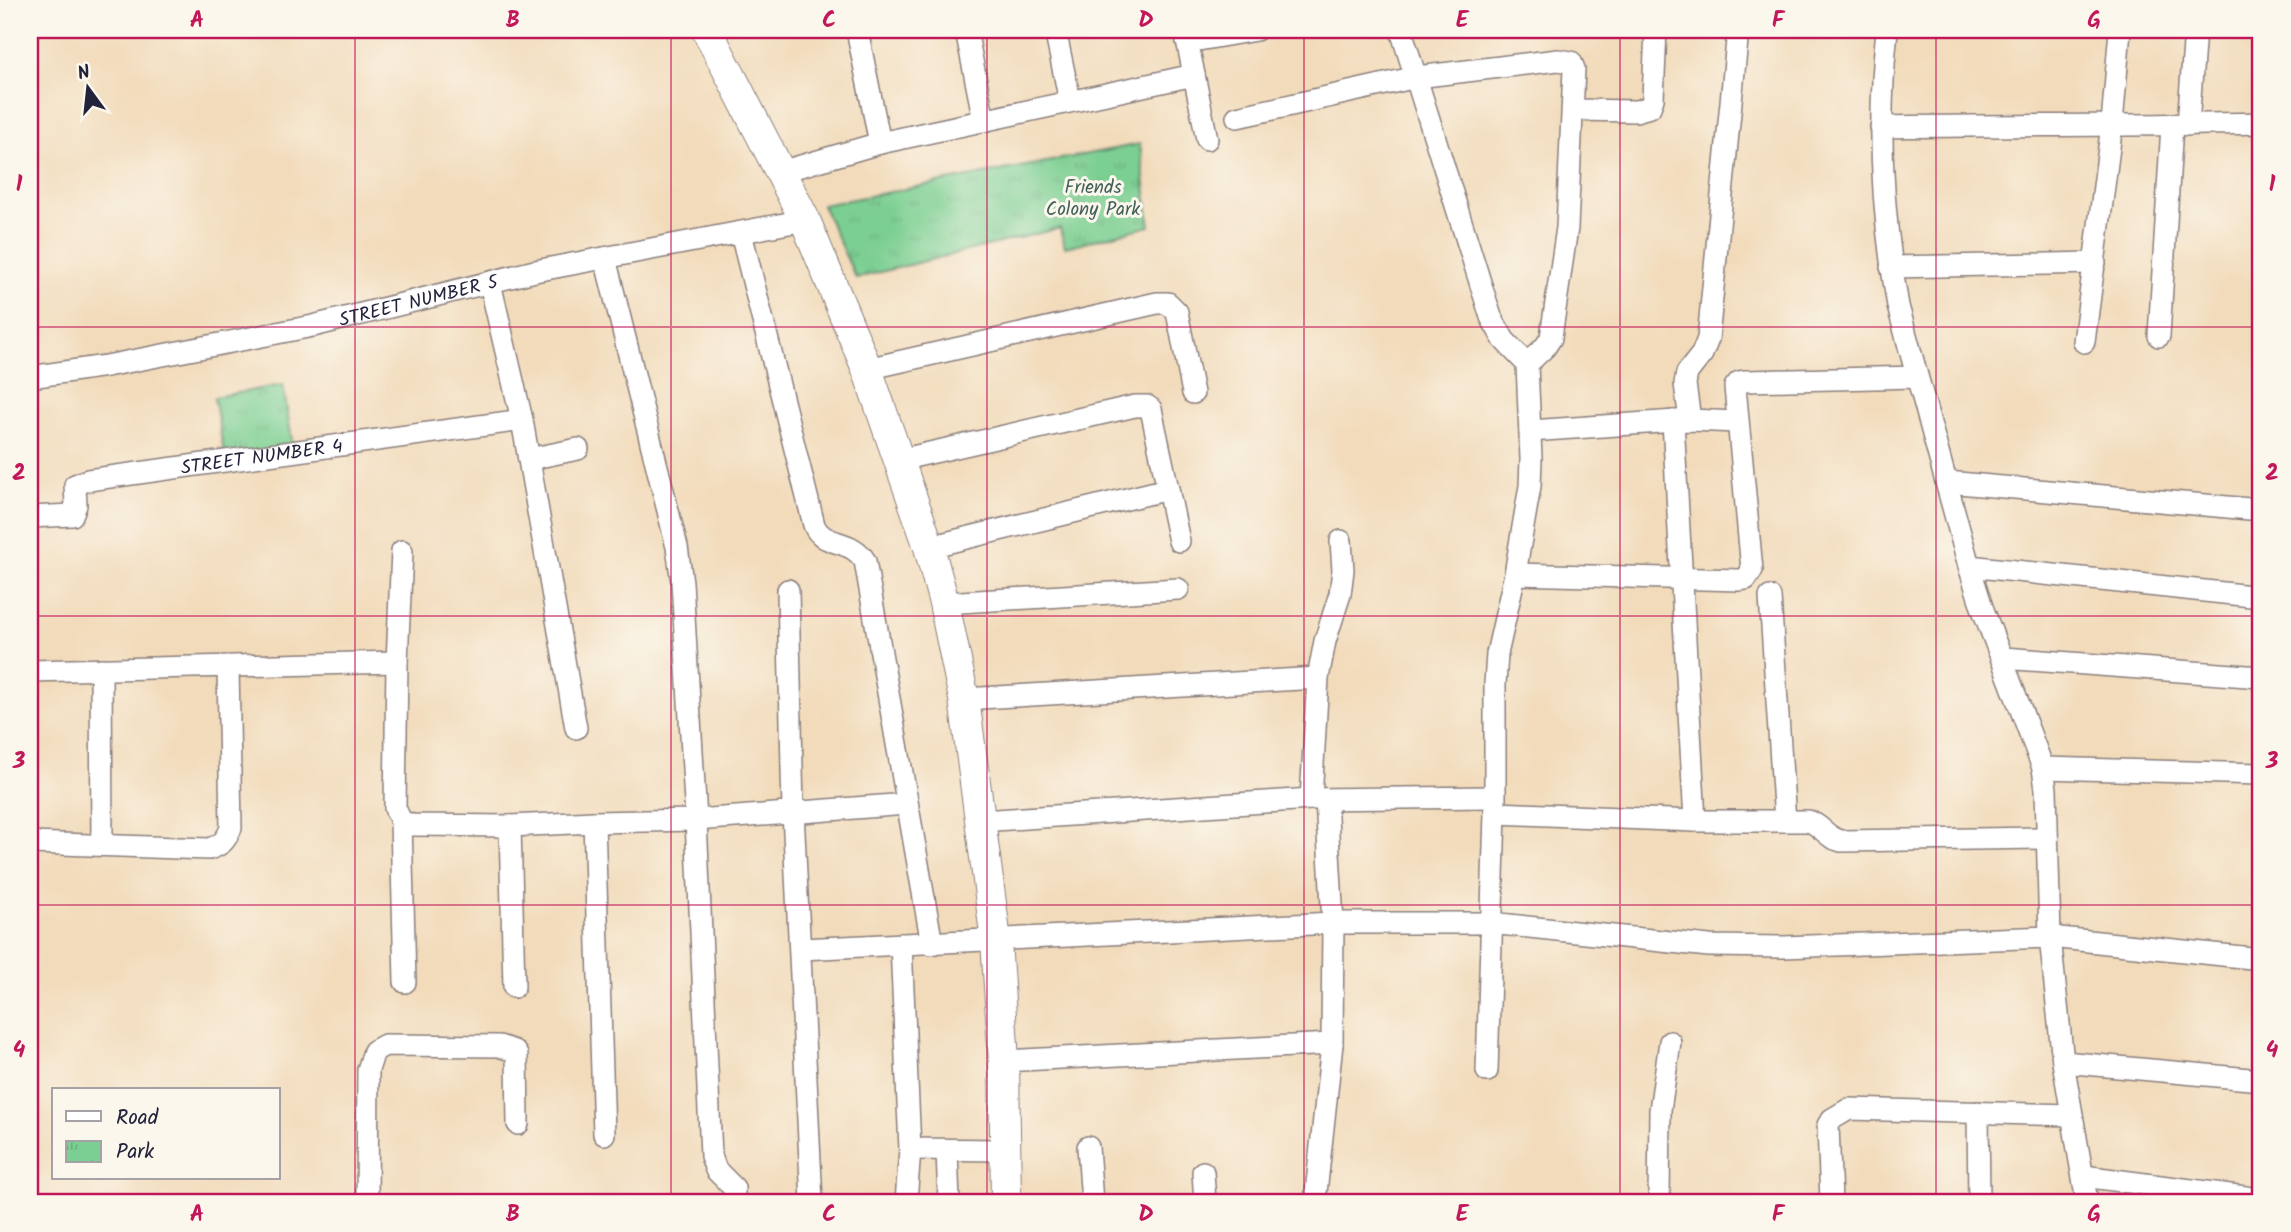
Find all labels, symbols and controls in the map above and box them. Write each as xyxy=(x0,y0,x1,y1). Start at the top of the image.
text: A xyxy=(190,3,204,39)
text: B xyxy=(506,3,520,39)
text: C xyxy=(822,3,836,39)
text: D xyxy=(1138,3,1154,39)
text: E xyxy=(1456,3,1470,39)
text: F xyxy=(1772,3,1786,39)
text: G xyxy=(2087,3,2101,39)
north arrow xyxy=(52,52,122,122)
text: N xyxy=(74,57,94,90)
text: 1 xyxy=(16,167,23,203)
text: 1 xyxy=(2269,167,2276,203)
park label: Friends Colony Park xyxy=(1046,173,1140,225)
street label: STREET NUMBER 5 xyxy=(336,267,503,336)
street label: STREET NUMBER 4 xyxy=(179,432,345,484)
text: 2 xyxy=(12,456,26,492)
text: 2 xyxy=(2265,456,2279,492)
text: 3 xyxy=(12,744,26,780)
text: 3 xyxy=(2265,744,2279,780)
text: 4 xyxy=(13,1033,26,1069)
text: 4 xyxy=(2266,1033,2279,1069)
legend xyxy=(52,1088,280,1180)
text: Road xyxy=(116,1102,159,1135)
text: Park xyxy=(116,1136,154,1169)
text: A xyxy=(190,1197,204,1232)
text: B xyxy=(506,1197,520,1232)
text: C xyxy=(822,1197,836,1232)
text: D xyxy=(1138,1197,1154,1232)
text: E xyxy=(1456,1197,1470,1232)
text: F xyxy=(1772,1197,1786,1232)
text: G xyxy=(2087,1197,2101,1232)

